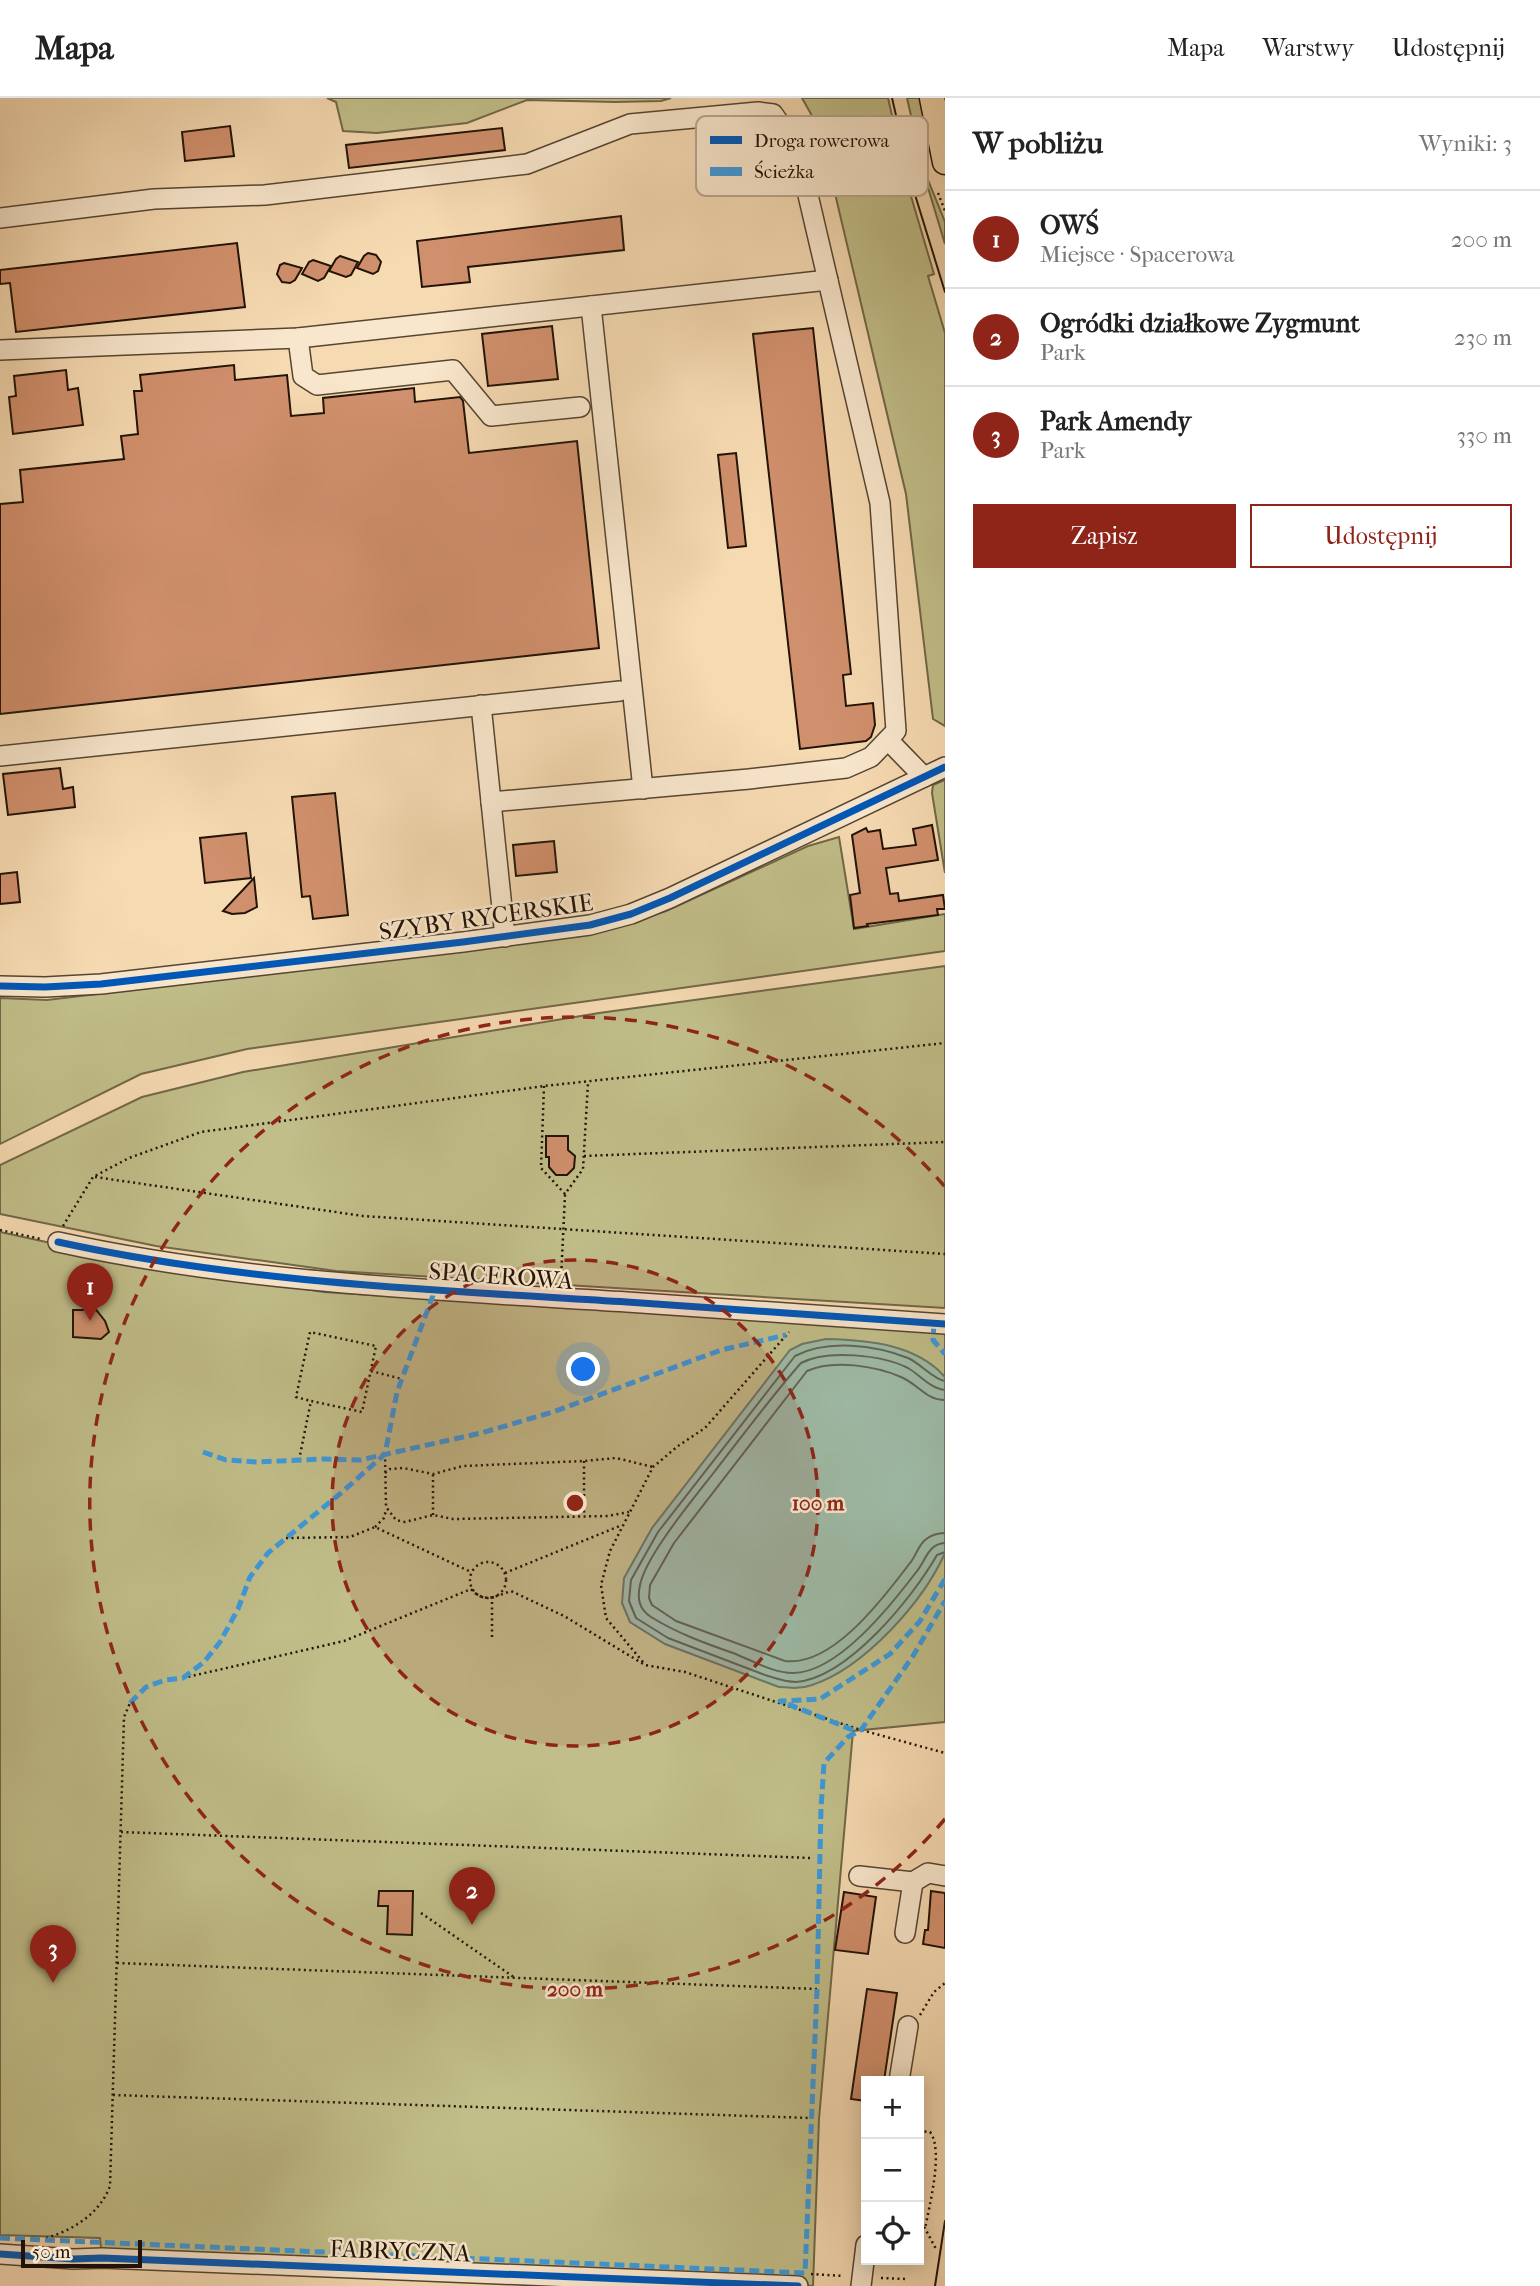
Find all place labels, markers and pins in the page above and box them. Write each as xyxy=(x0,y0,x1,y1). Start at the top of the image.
pin: 1 xyxy=(67,1263,113,1321)
centre of rings xyxy=(563,1491,587,1515)
pin: 2 xyxy=(449,1867,495,1925)
pin: 3 xyxy=(30,1925,76,1983)

